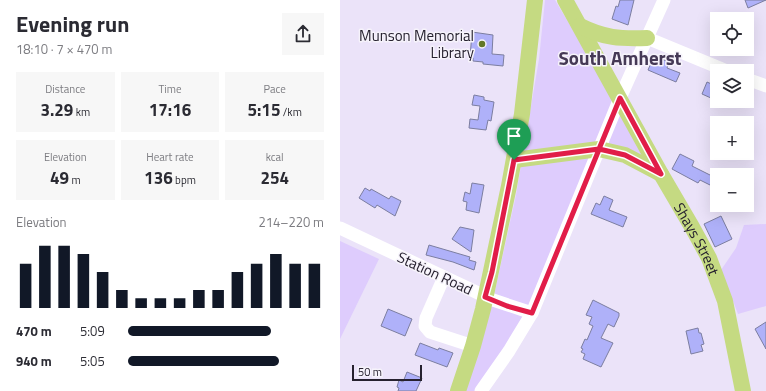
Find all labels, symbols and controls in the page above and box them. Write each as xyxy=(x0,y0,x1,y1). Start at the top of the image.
text: Evening run xyxy=(16,7,129,41)
map controls xyxy=(710,12,754,212)
button: locate xyxy=(710,12,754,56)
button: share xyxy=(282,13,324,55)
place label: Munson Memorial Library xyxy=(359,24,474,64)
text: 18:10 · 7 × 470 m xyxy=(16,39,112,59)
marker: Munson Memorial Library xyxy=(477,39,487,49)
district label: South Amherst xyxy=(558,43,682,72)
button: layers xyxy=(710,64,754,108)
text: Distance xyxy=(45,81,85,97)
text: Time xyxy=(159,81,181,97)
text: Pace xyxy=(264,81,286,97)
text: 3.29 xyxy=(40,97,73,123)
text: 17:16 xyxy=(149,97,191,123)
text: 5:15 xyxy=(247,97,280,123)
text: km xyxy=(73,104,90,120)
text: /km xyxy=(280,104,302,120)
button: + xyxy=(710,116,754,160)
pin xyxy=(497,119,531,160)
icon: arrive xyxy=(503,125,525,147)
text: Elevation xyxy=(44,149,87,165)
text: Heart rate xyxy=(146,149,194,165)
text: kcal xyxy=(266,149,284,165)
text: 49 xyxy=(50,165,69,191)
text: 136 xyxy=(144,165,173,191)
text: 254 xyxy=(260,165,289,191)
button: − xyxy=(710,168,754,212)
text: m xyxy=(69,172,81,188)
text: bpm xyxy=(173,172,196,188)
street label: Shays Street xyxy=(668,198,726,279)
text: Elevation xyxy=(16,212,67,232)
text: 214–220 m xyxy=(258,212,324,232)
street label: Station Road xyxy=(393,245,477,301)
text: 470 m xyxy=(16,321,52,341)
text: 5:09 xyxy=(80,321,105,341)
text: 940 m xyxy=(16,351,52,371)
text: 5:05 xyxy=(80,351,105,371)
scale bar xyxy=(352,363,422,382)
text: 50 m xyxy=(358,364,382,380)

